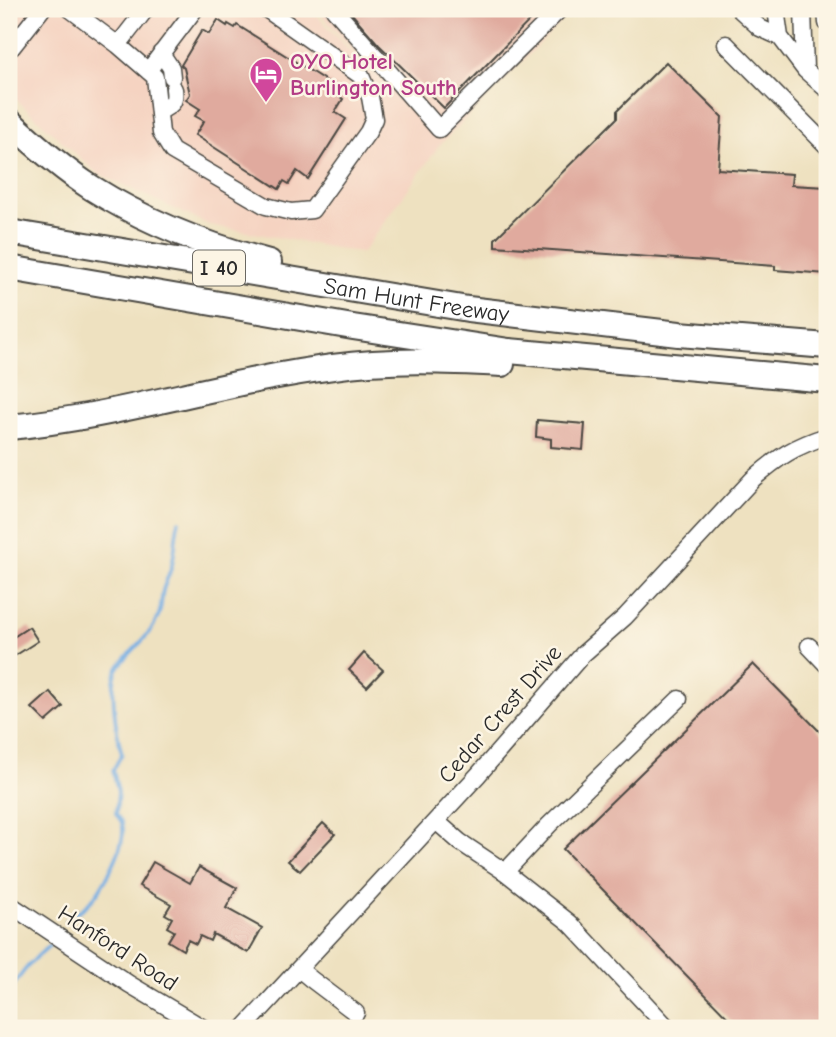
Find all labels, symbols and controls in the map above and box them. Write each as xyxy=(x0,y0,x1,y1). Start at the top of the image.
place label: OYO Hotel Burlington South xyxy=(290,48,457,101)
hotel icon: OYO Hotel Burlington South xyxy=(247,55,285,104)
road number: I 40 xyxy=(193,250,245,286)
street label: Sam Hunt Freeway xyxy=(322,272,511,327)
street label: Cedar Crest Drive xyxy=(433,639,567,789)
street label: Hanford Road xyxy=(53,899,183,997)

